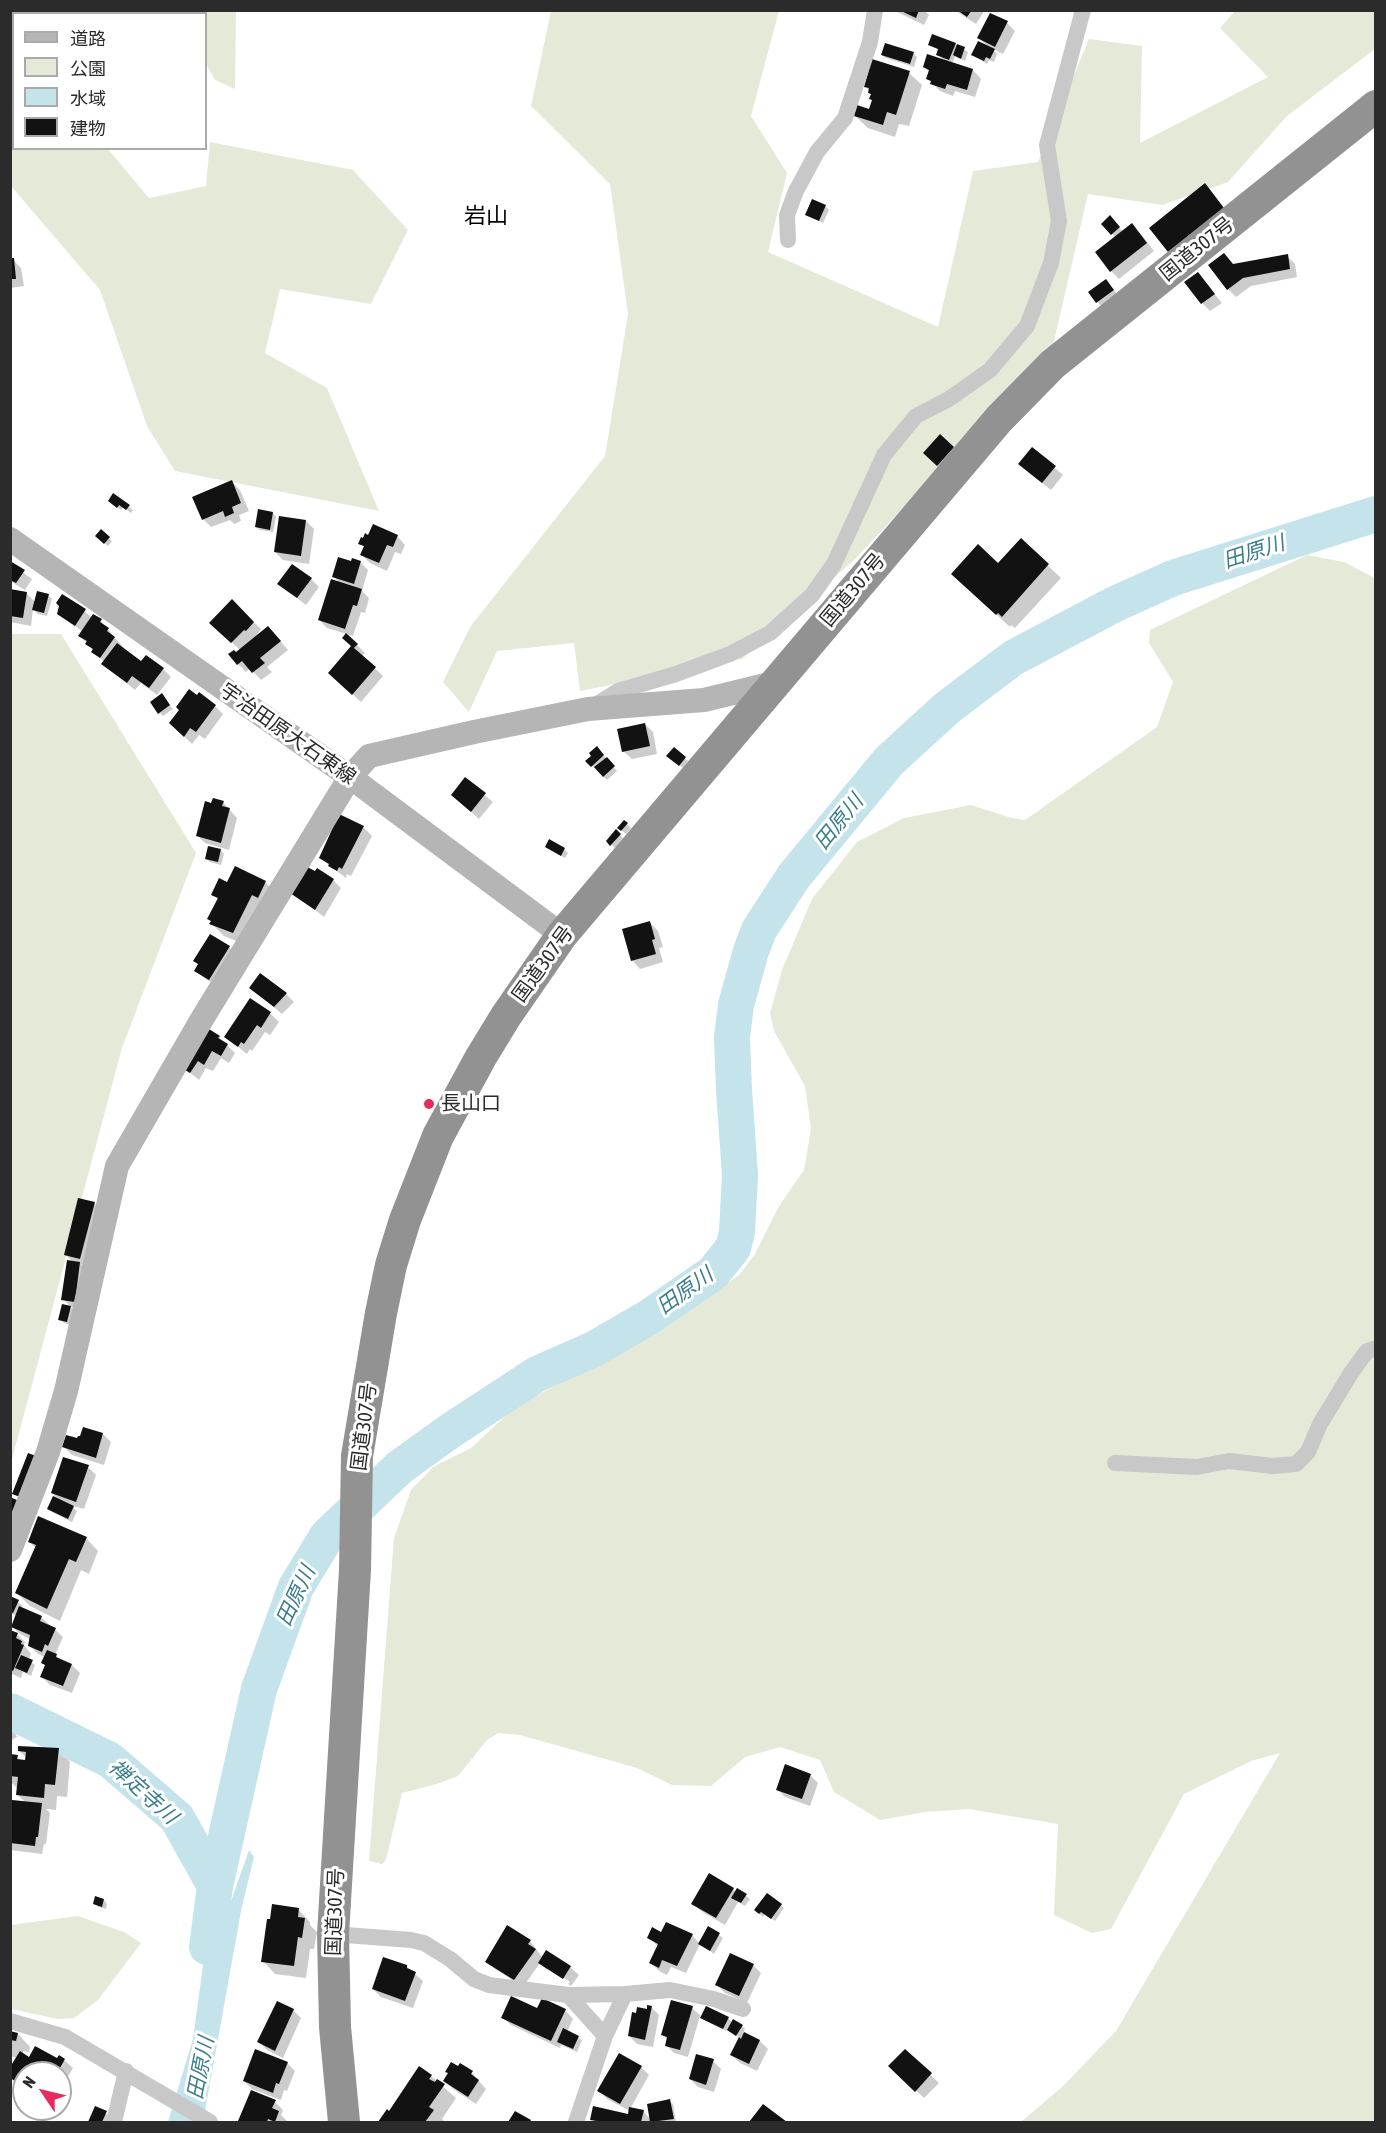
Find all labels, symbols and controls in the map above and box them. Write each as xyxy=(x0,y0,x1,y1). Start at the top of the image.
legend xyxy=(12,12,207,150)
text: 道路 xyxy=(70,28,106,49)
text: 公園 xyxy=(70,58,106,79)
text: 水域 xyxy=(70,88,106,109)
text: 建物 xyxy=(70,118,106,139)
district label: 岩山 xyxy=(464,203,508,229)
street label: 国道307号 xyxy=(1155,212,1239,286)
water label: 田原川 xyxy=(1220,530,1288,574)
street label: 国道307号 xyxy=(815,549,891,631)
street label: 宇治田原大石東線 xyxy=(216,678,360,790)
water label: 田原川 xyxy=(809,790,869,854)
street label: 国道307号 xyxy=(507,921,579,1007)
place label: 長山口 xyxy=(441,1092,501,1116)
marker: 長山口 xyxy=(422,1097,436,1111)
water label: 田原川 xyxy=(652,1262,718,1320)
street label: 国道307号 xyxy=(347,1382,381,1472)
water label: 田原川 xyxy=(271,1562,321,1630)
water label: 禅定寺川 xyxy=(103,1755,183,1829)
street label: 国道307号 xyxy=(321,1868,349,1956)
water label: 田原川 xyxy=(183,2035,219,2101)
north arrow xyxy=(12,2061,72,2121)
text: N xyxy=(19,2073,39,2091)

